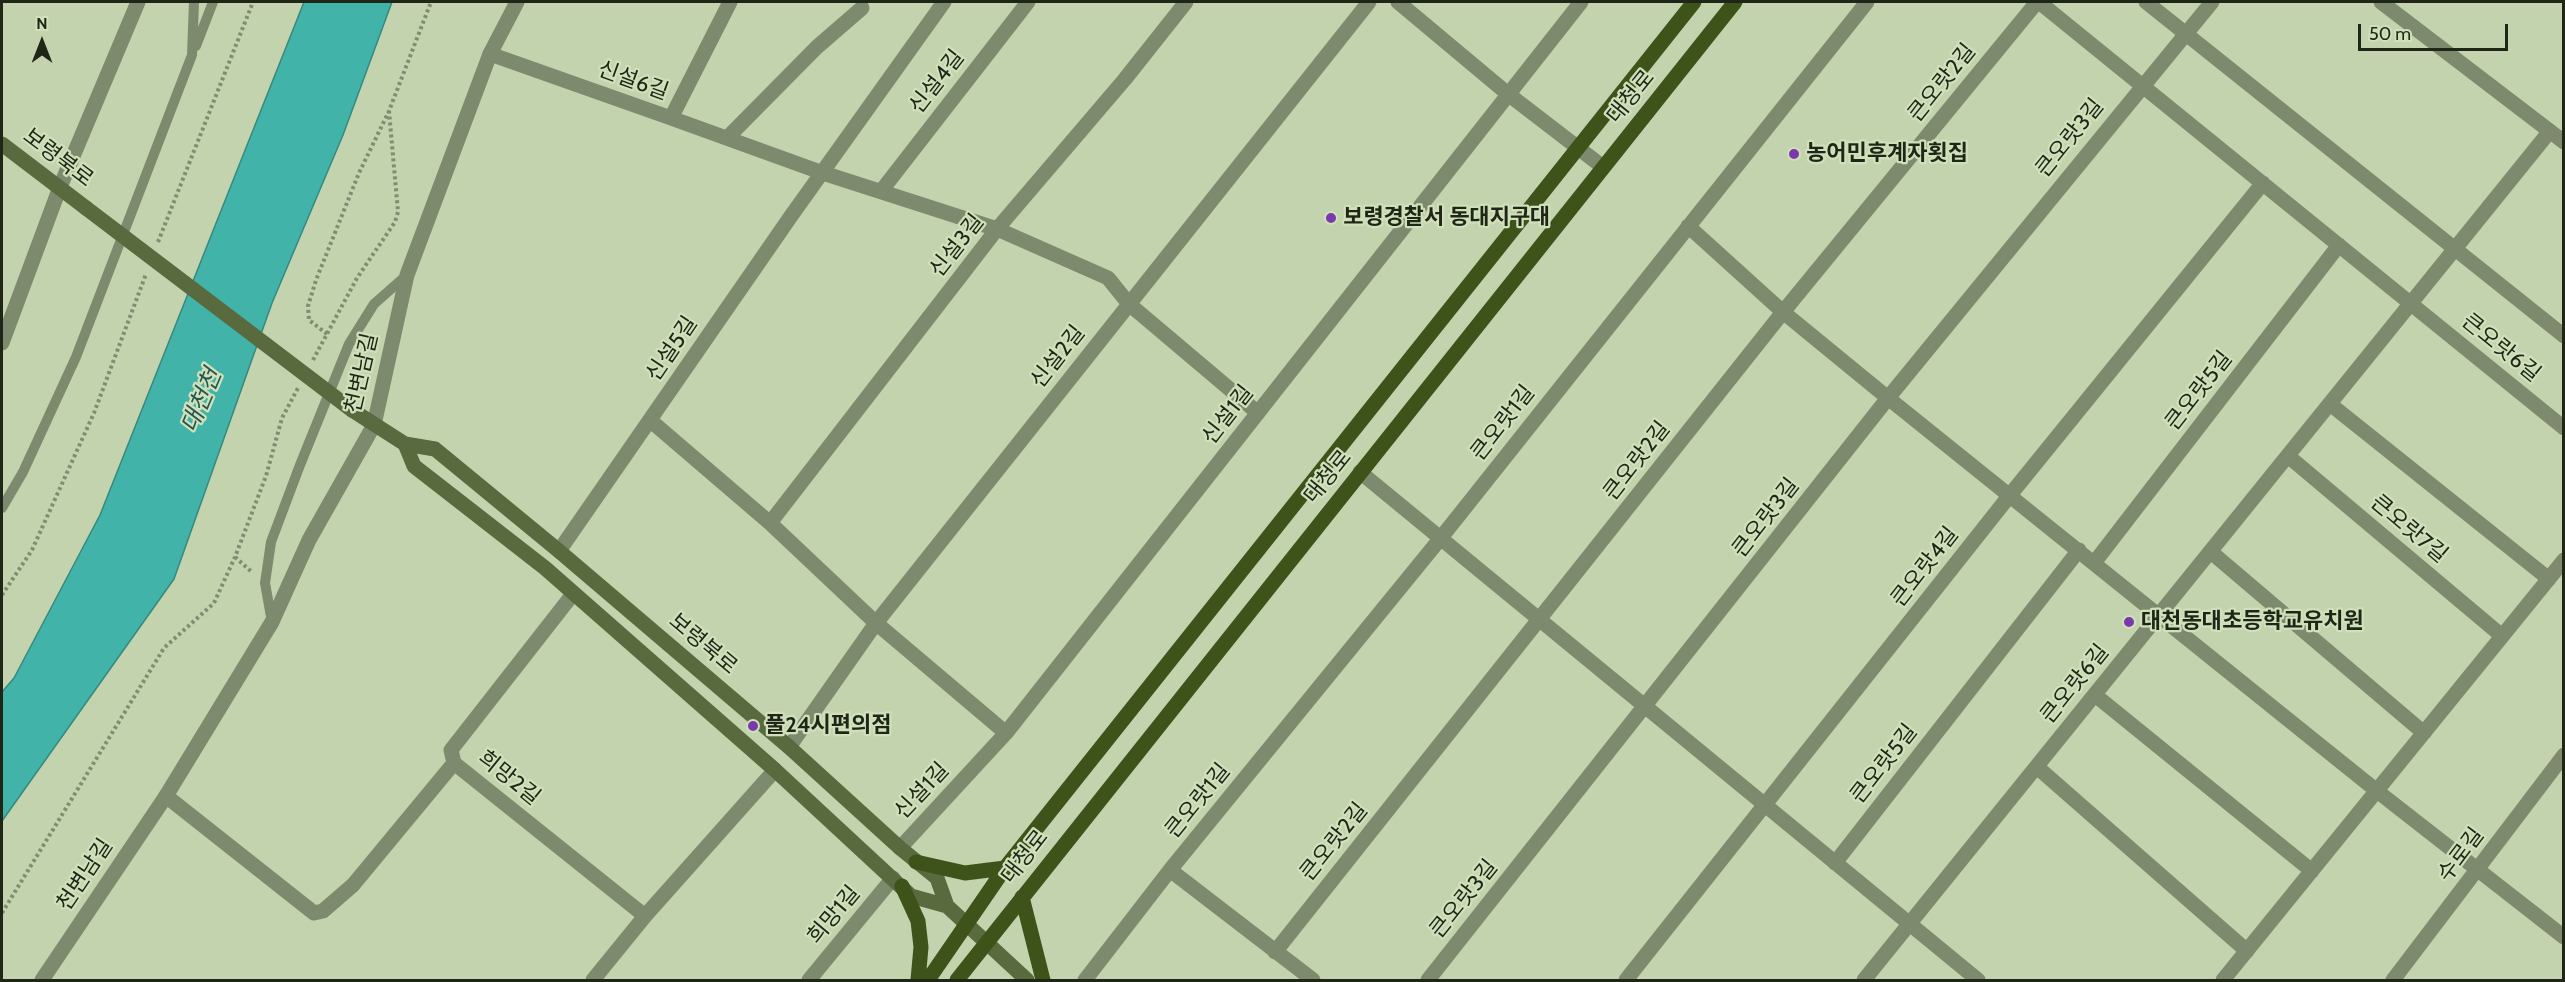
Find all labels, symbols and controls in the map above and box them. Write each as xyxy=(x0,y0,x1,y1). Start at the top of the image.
north arrow xyxy=(12,12,72,72)
scale bar xyxy=(2361,12,2511,50)
text: N xyxy=(36,14,48,33)
text: 50 m xyxy=(2369,23,2411,45)
street label: 큰오랏2길 xyxy=(1903,39,1981,127)
street label: 신설4길 xyxy=(904,45,970,119)
street label: 신설6길 xyxy=(594,56,672,106)
street label: 대청로 xyxy=(1602,65,1660,129)
street label: 큰오랏3길 xyxy=(2031,94,2109,182)
street label: 보령북로 xyxy=(18,123,98,193)
place label: 농어민후계자횟집 xyxy=(1806,141,1968,167)
marker: 농어민후계자횟집 xyxy=(1787,147,1801,161)
place label: 보령경찰서 동대지구대 xyxy=(1343,205,1550,231)
street label: 신설3길 xyxy=(924,209,990,283)
marker: 보령경찰서 동대지구대 xyxy=(1324,211,1338,225)
street label: 큰오랏6길 xyxy=(2456,308,2546,388)
street label: 신설5길 xyxy=(641,312,703,386)
street label: 신설2길 xyxy=(1025,320,1091,394)
street label: 천변남길 xyxy=(340,331,384,415)
street label: 큰오랏5길 xyxy=(2160,346,2238,436)
water label: 대천천 xyxy=(176,365,228,437)
street label: 신설1길 xyxy=(1197,380,1259,450)
street label: 큰오랏1길 xyxy=(1465,380,1541,466)
street label: 큰오랏2길 xyxy=(1598,416,1676,506)
street label: 대청로 xyxy=(1299,445,1357,509)
street label: 큰오랏3길 xyxy=(1727,473,1805,563)
street label: 큰오랏7길 xyxy=(2365,489,2453,569)
street label: 큰오랏4길 xyxy=(1886,522,1964,612)
street label: 보령북로 xyxy=(664,608,742,680)
place label: 대천동대초등학교유치원 xyxy=(2141,609,2364,635)
marker: 대천동대초등학교유치원 xyxy=(2122,615,2136,629)
street label: 큰오랏6길 xyxy=(2035,639,2115,729)
place label: 풀24시편의점 xyxy=(765,713,891,739)
marker: 풀24시편의점 xyxy=(746,719,760,733)
street label: 큰오랏5길 xyxy=(1845,719,1923,809)
street label: 희망2길 xyxy=(473,745,545,811)
street label: 신설1길 xyxy=(889,757,955,825)
street label: 큰오랏1길 xyxy=(1160,758,1236,844)
street label: 큰오랏2길 xyxy=(1295,798,1373,886)
street label: 수로길 xyxy=(2432,823,2490,887)
street label: 대청로 xyxy=(996,825,1054,889)
street label: 천변남길 xyxy=(51,834,119,916)
street label: 큰오랏3길 xyxy=(1425,855,1503,943)
street label: 희망1길 xyxy=(802,881,866,949)

